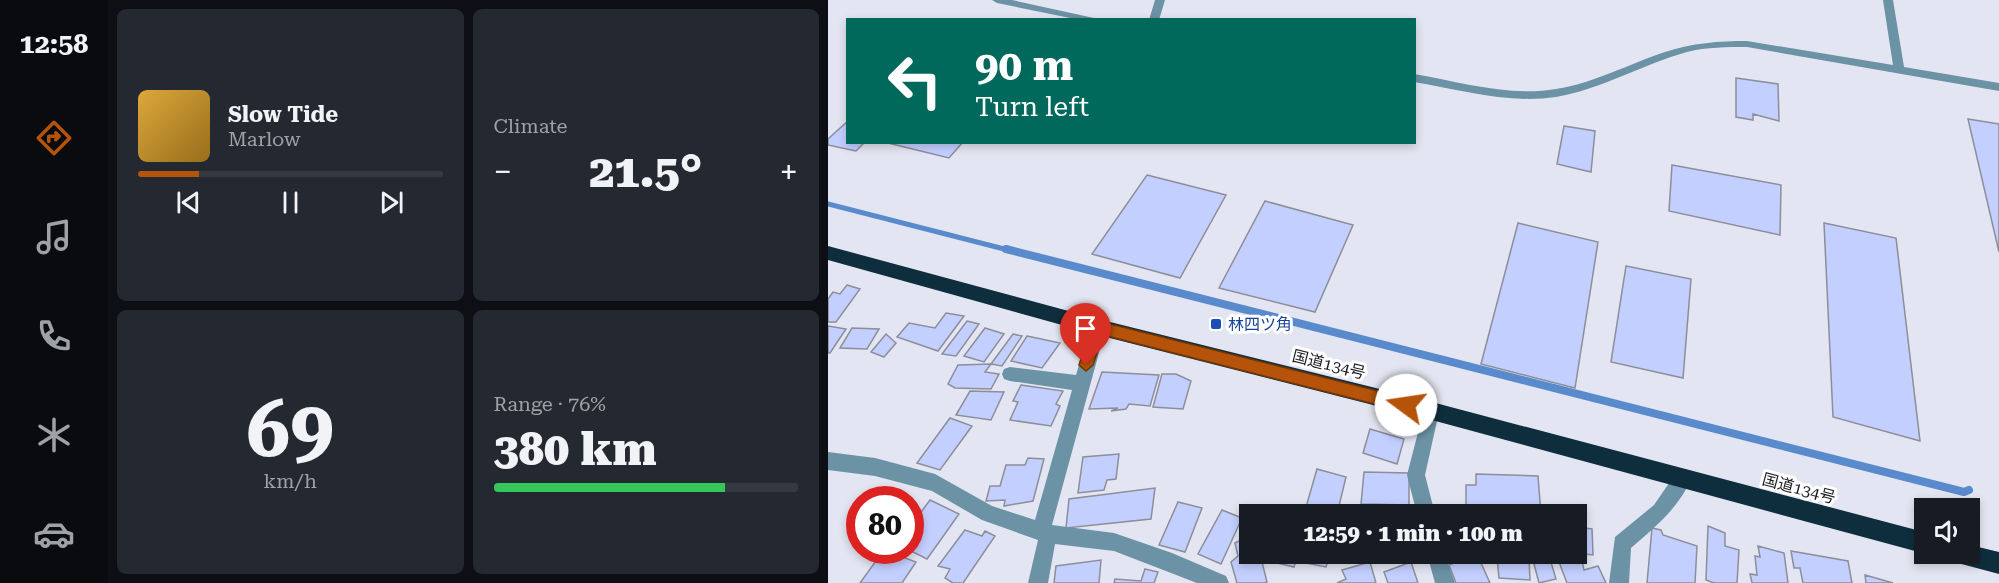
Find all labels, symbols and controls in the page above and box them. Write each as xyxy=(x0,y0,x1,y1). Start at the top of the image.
text: 12:58 xyxy=(20,28,88,60)
text: 90 m xyxy=(975,41,1073,90)
icon: left xyxy=(876,42,954,120)
text: Turn left xyxy=(975,91,1089,123)
text: Slow Tide xyxy=(228,102,338,127)
text: Climate xyxy=(494,114,568,138)
icon: directions xyxy=(33,117,75,159)
text: Marlow xyxy=(228,127,301,151)
text: 21.5° xyxy=(589,145,702,198)
text: − xyxy=(494,152,512,191)
text: + xyxy=(780,152,798,191)
icon: previous xyxy=(172,186,205,219)
icon: pause xyxy=(274,186,307,219)
icon: next xyxy=(375,186,408,219)
icon: music xyxy=(33,216,75,258)
pin xyxy=(1060,303,1111,365)
icon: arrive xyxy=(1069,312,1102,345)
icon: phone xyxy=(33,315,75,357)
place label: 林四ツ角 xyxy=(1228,315,1292,334)
marker: 林四ツ角 xyxy=(1209,317,1223,331)
street label: 国道134号 xyxy=(1290,346,1368,383)
position arrow xyxy=(1374,373,1438,437)
text: 69 xyxy=(247,384,334,475)
text: Range · 76% xyxy=(494,392,606,416)
icon: climate xyxy=(33,414,75,456)
text: 380 km xyxy=(494,423,657,476)
text: km/h xyxy=(263,469,317,493)
street label: 国道134号 xyxy=(1760,470,1837,507)
speed limit sign: 80 xyxy=(846,486,924,564)
map controls xyxy=(1914,498,1980,564)
button: sound xyxy=(1914,498,1980,564)
icon: car xyxy=(33,513,75,555)
text: 12:59 · 1 min · 100 m xyxy=(1303,521,1523,546)

